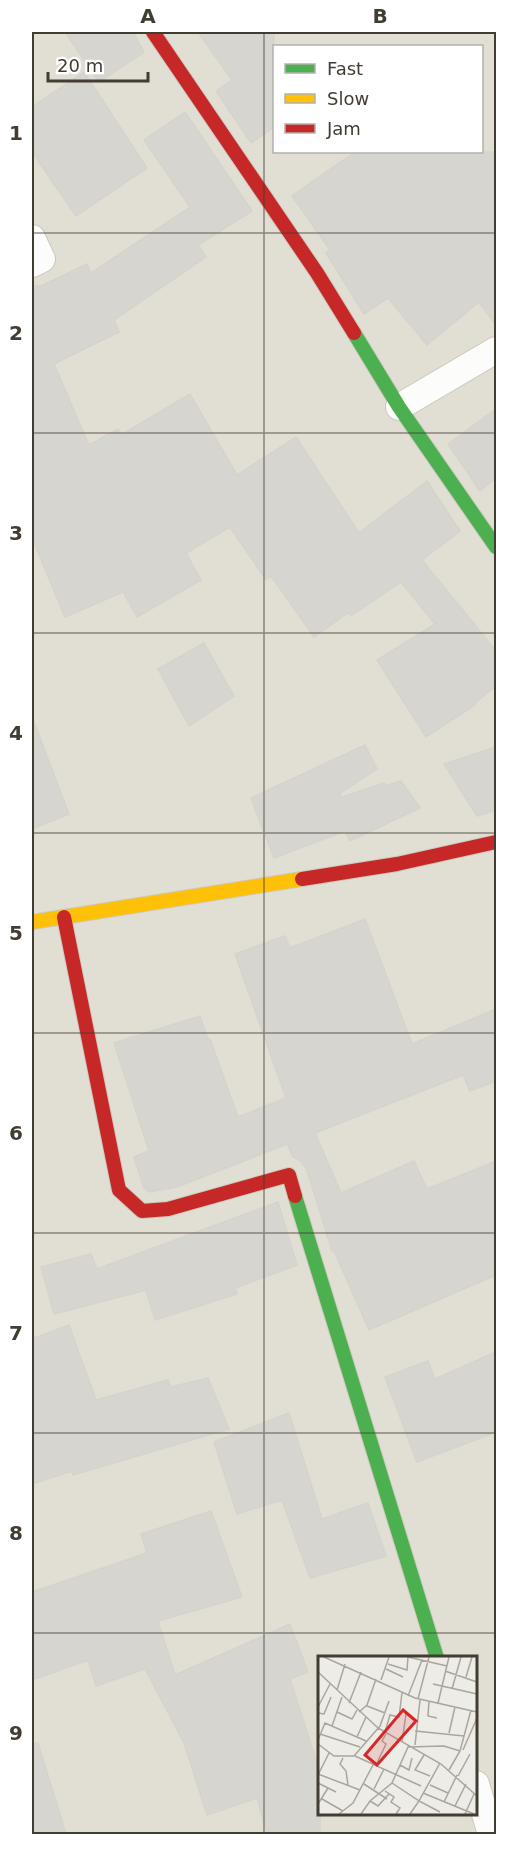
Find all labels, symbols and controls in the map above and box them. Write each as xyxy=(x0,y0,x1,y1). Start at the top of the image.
text: A xyxy=(140,4,156,28)
text: B xyxy=(372,4,388,28)
scale bar xyxy=(48,45,148,83)
legend xyxy=(273,45,483,153)
text: 20 m xyxy=(57,55,103,76)
text: Fast xyxy=(327,58,363,79)
text: Slow xyxy=(327,88,369,109)
text: Jam xyxy=(326,118,361,139)
text: 1 xyxy=(9,121,23,145)
text: 2 xyxy=(9,321,23,345)
text: 3 xyxy=(9,521,23,545)
text: 4 xyxy=(9,721,23,745)
text: 5 xyxy=(9,921,23,945)
text: 6 xyxy=(9,1121,23,1145)
text: 7 xyxy=(9,1321,23,1345)
text: 8 xyxy=(9,1521,23,1545)
inset map xyxy=(318,1656,477,1815)
text: 9 xyxy=(9,1721,23,1745)

